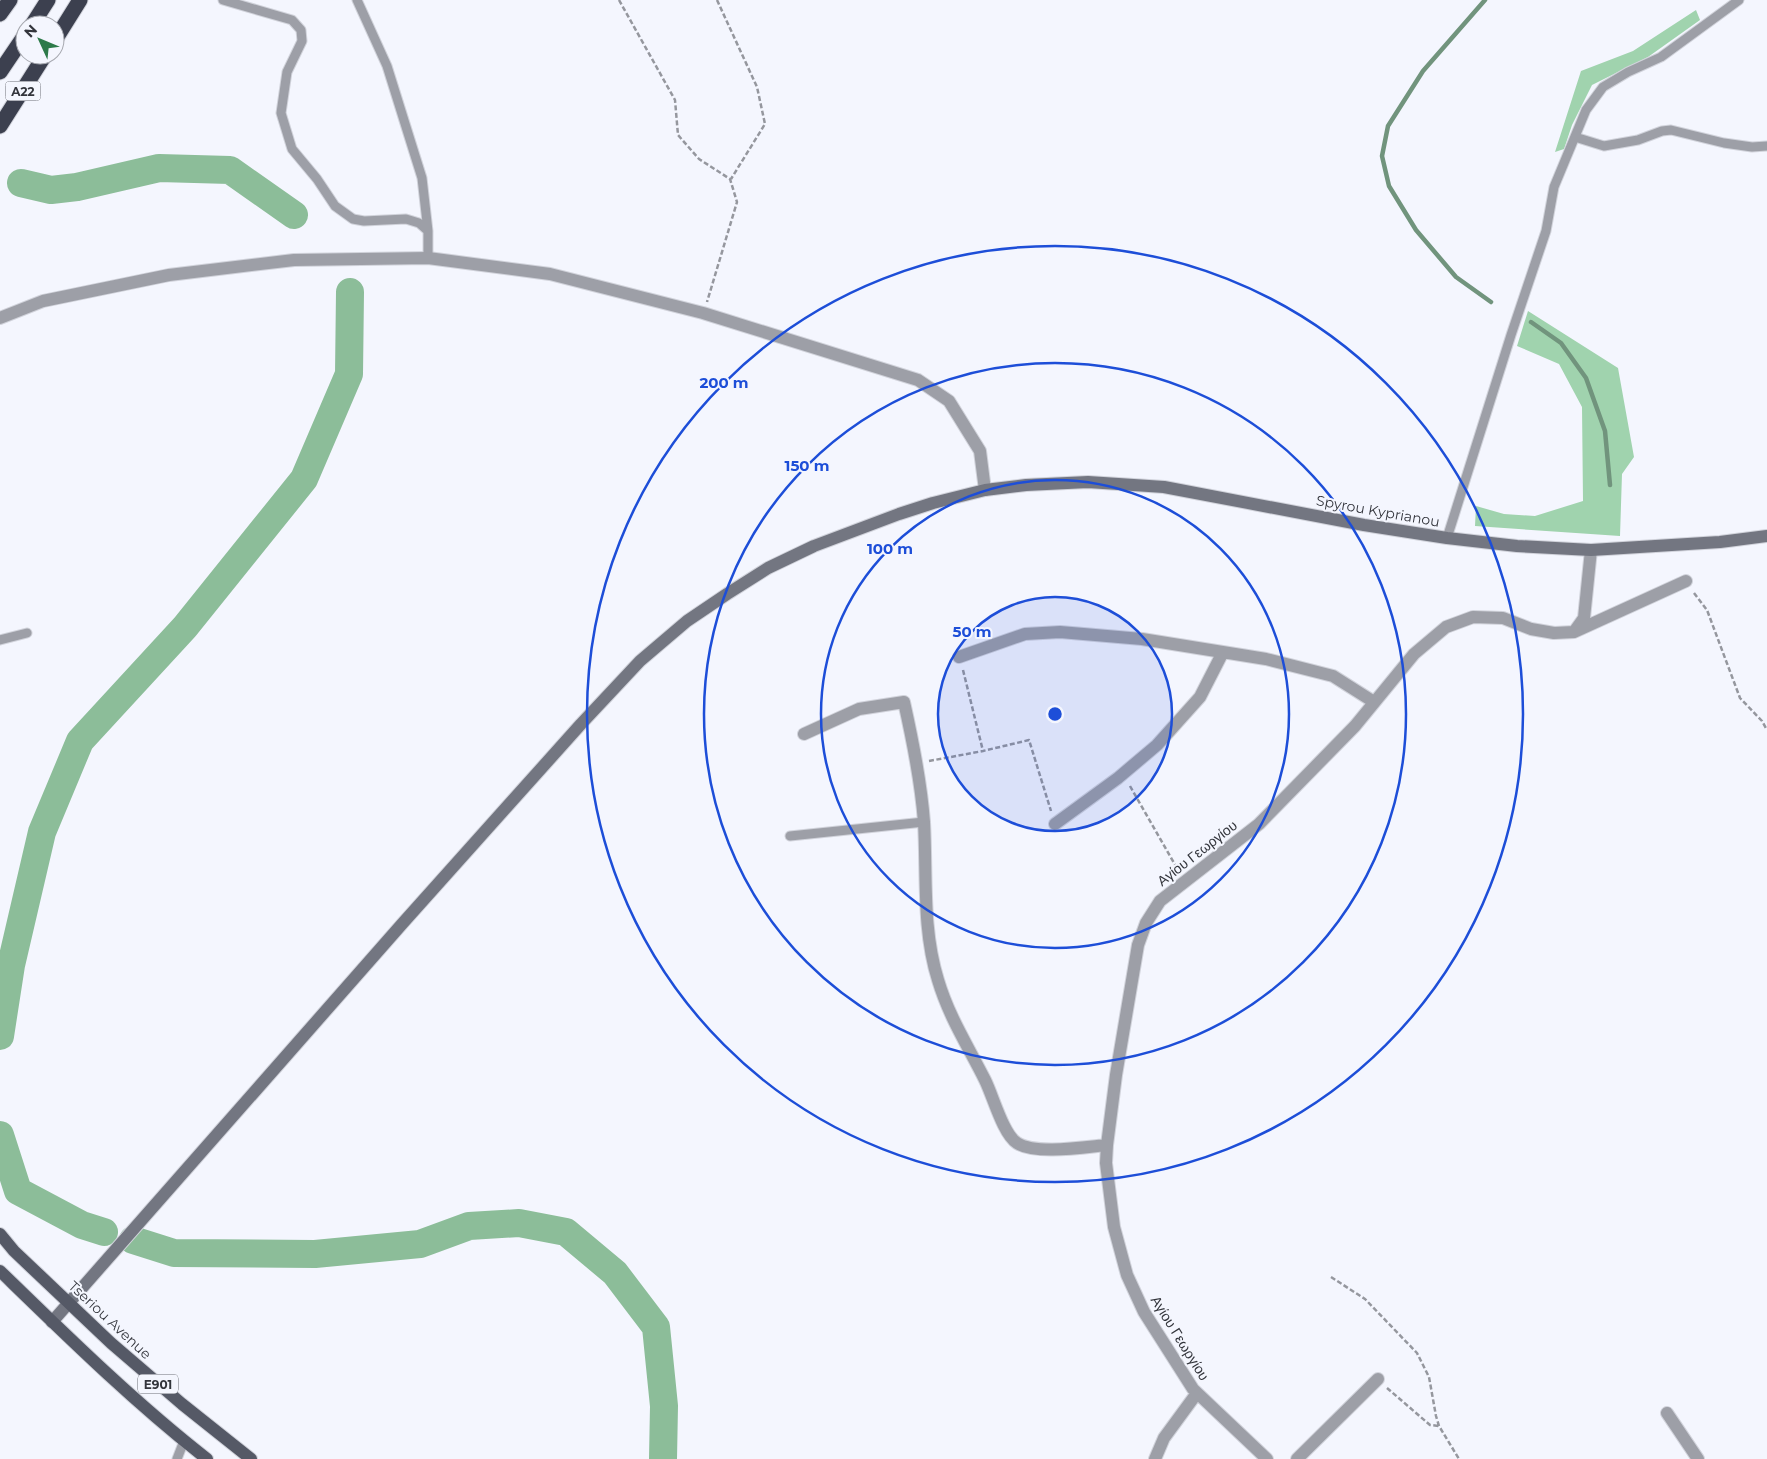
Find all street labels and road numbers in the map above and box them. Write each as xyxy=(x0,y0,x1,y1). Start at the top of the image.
road number: A22 xyxy=(5,82,40,100)
street label: Spyrou Kyprianou xyxy=(1315,491,1441,531)
street label: Αγίου Γεωργίου xyxy=(1153,816,1241,890)
street label: Tseriou Avenue xyxy=(65,1277,155,1363)
street label: Αγίου Γεωργίου xyxy=(1147,1292,1213,1384)
road number: E901 xyxy=(138,1375,178,1394)

